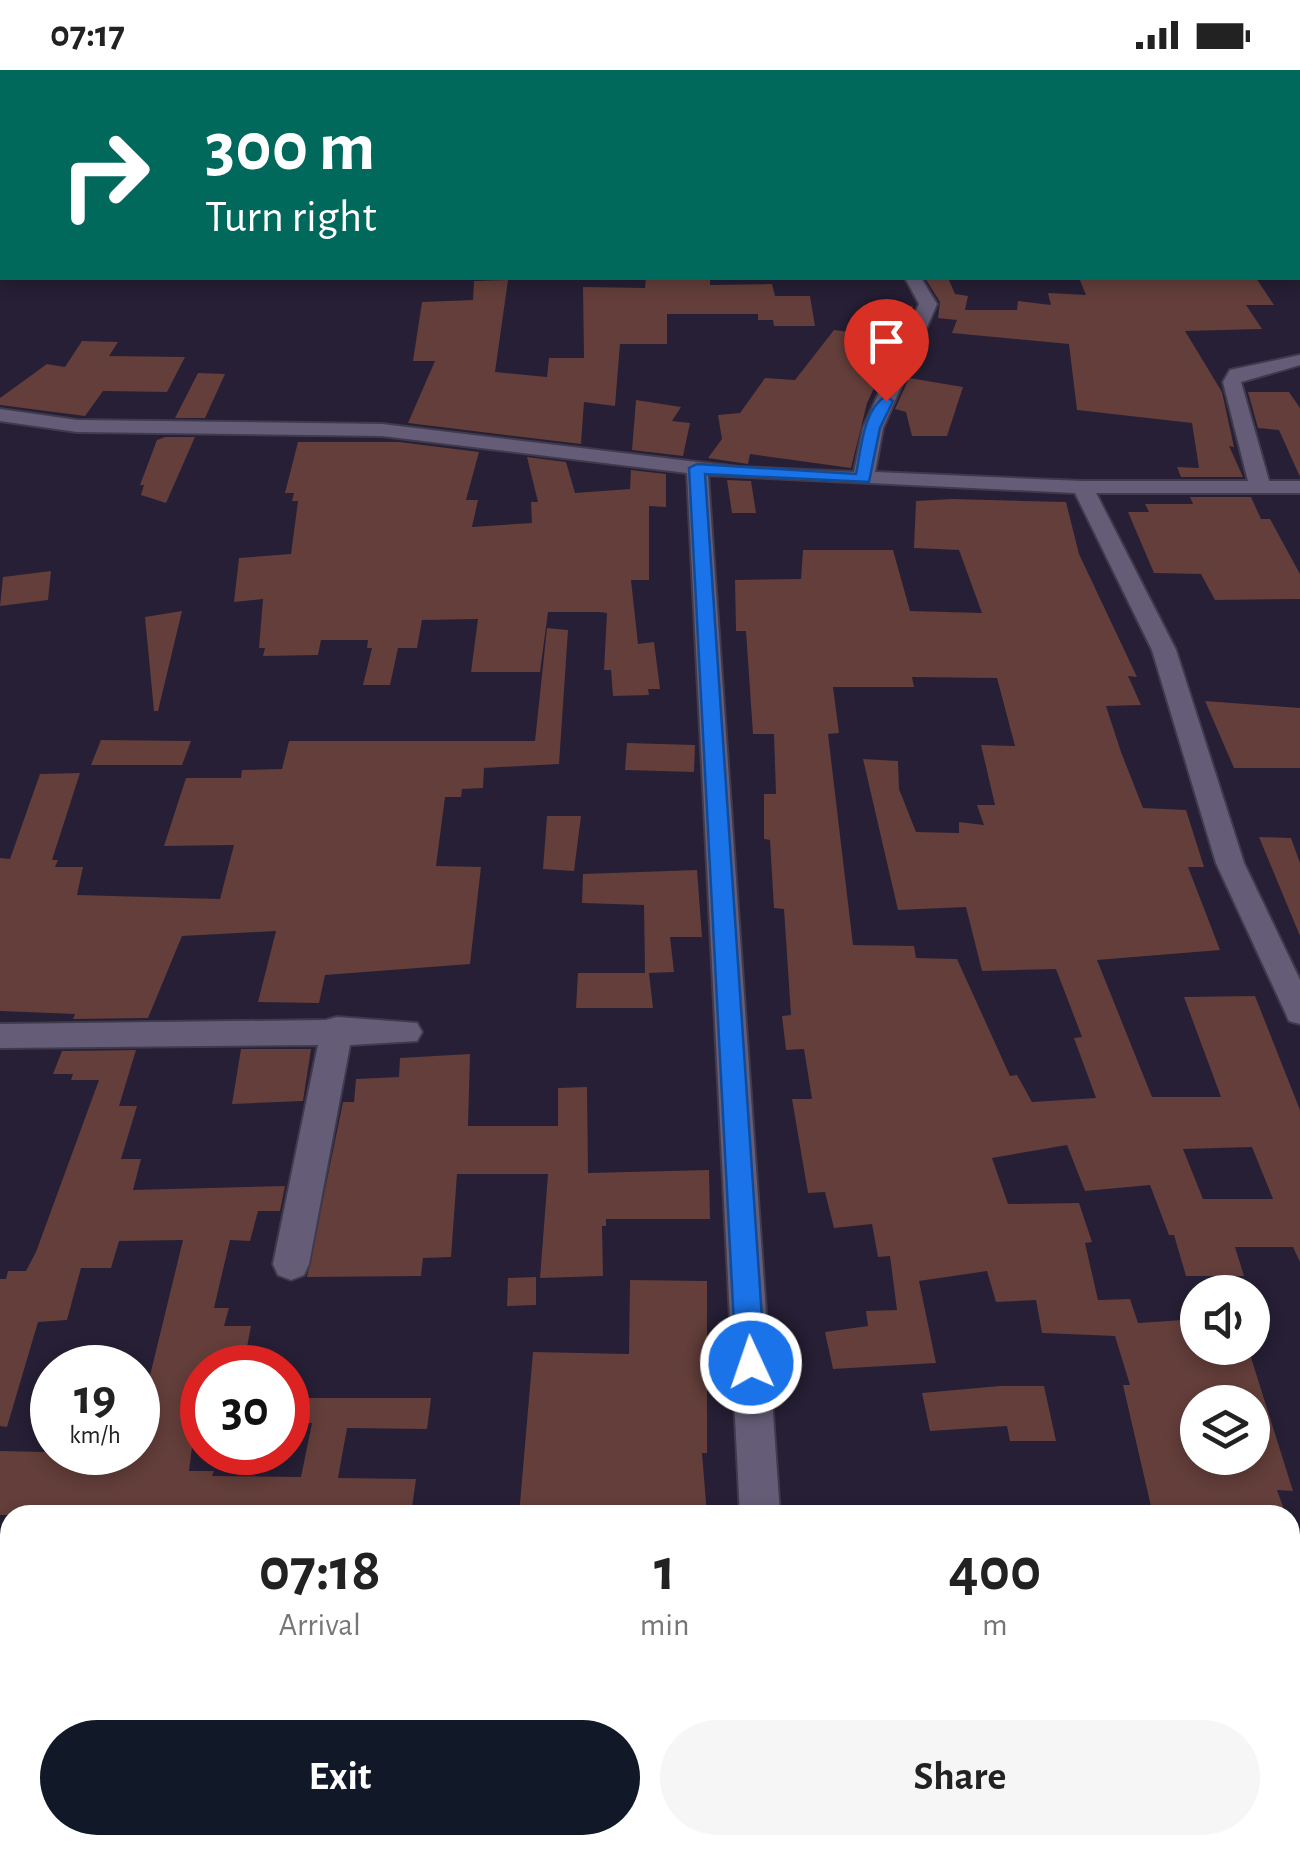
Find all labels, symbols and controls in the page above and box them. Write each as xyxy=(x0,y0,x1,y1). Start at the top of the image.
text: 07:17 xyxy=(50,16,125,54)
icon: right xyxy=(40,110,170,240)
text: 300 m xyxy=(205,113,375,183)
text: Turn right xyxy=(205,195,377,240)
pin xyxy=(844,299,929,402)
icon: arrive xyxy=(859,314,914,369)
map controls xyxy=(1180,1275,1270,1475)
button: sound xyxy=(1180,1275,1270,1365)
position arrow xyxy=(699,1311,803,1415)
speed limit sign: 30 xyxy=(180,1345,310,1475)
text: 19 xyxy=(74,1373,116,1423)
button: layers xyxy=(1180,1385,1270,1475)
text: km/h xyxy=(69,1423,121,1448)
text: 07:18 xyxy=(259,1541,381,1601)
text: 1 xyxy=(654,1541,676,1601)
text: 400 xyxy=(948,1541,1041,1601)
text: Arrival xyxy=(279,1609,361,1641)
text: min xyxy=(640,1609,690,1641)
text: m xyxy=(982,1609,1008,1641)
button: Exit xyxy=(40,1720,640,1835)
button: Share xyxy=(660,1720,1260,1835)

